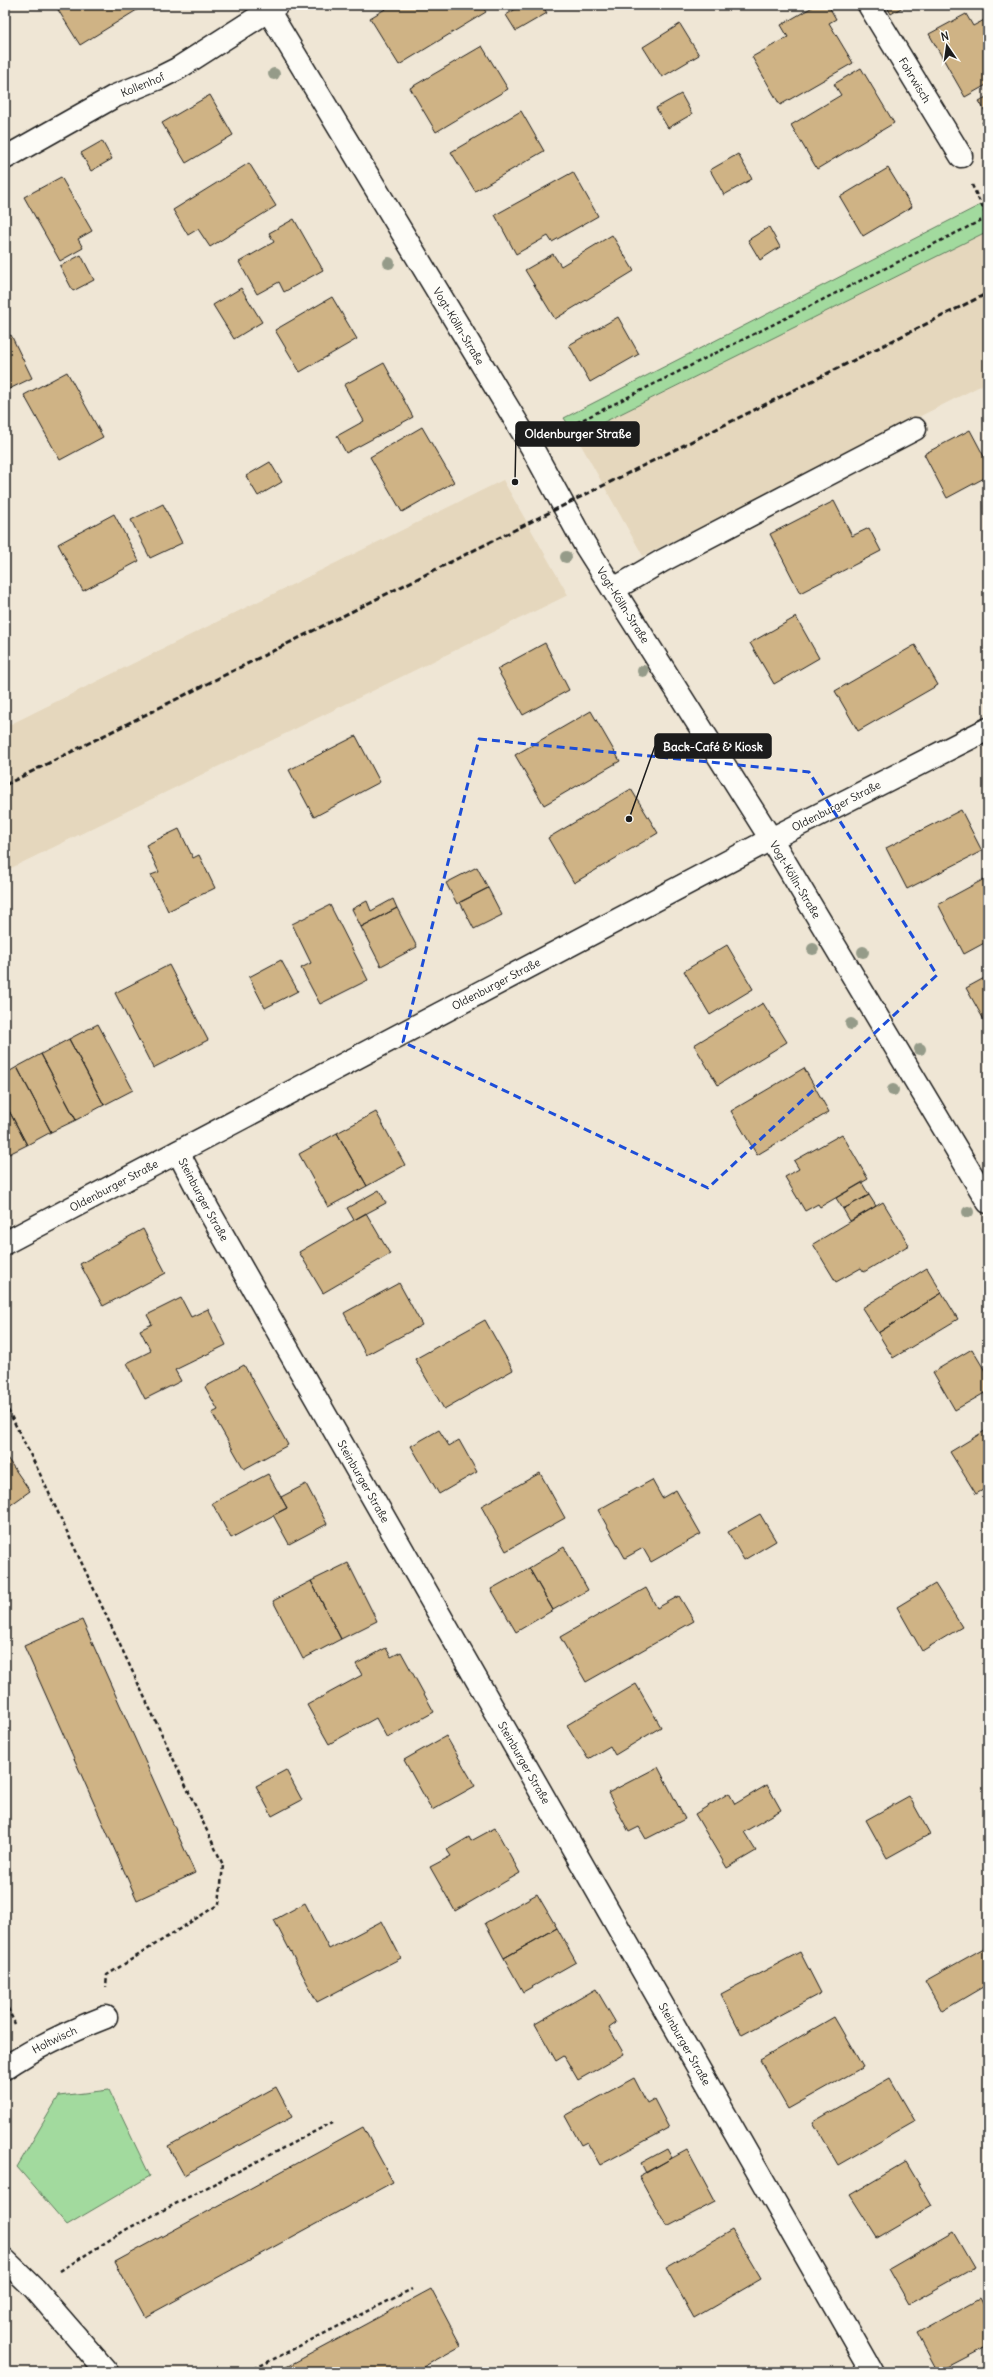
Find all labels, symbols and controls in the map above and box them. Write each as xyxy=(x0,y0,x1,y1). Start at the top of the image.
north arrow xyxy=(927,26,967,66)
text: N xyxy=(939,29,950,44)
street label: Fohrwisch xyxy=(896,55,934,106)
street label: Kollenhof xyxy=(118,69,167,100)
street label: Vogt-Kölln-Straße xyxy=(430,285,487,367)
callout: Oldenburger Straße xyxy=(516,422,639,446)
text: Oldenburger Straße xyxy=(525,426,632,442)
street label: Vogt-Kölln-Straße xyxy=(594,564,652,646)
callout: Back-Café & Kiosk xyxy=(655,734,771,758)
text: Back-Café & Kiosk xyxy=(663,739,763,754)
street label: Oldenburger Straße xyxy=(789,778,883,834)
street label: Vogt-Kölln-Straße xyxy=(767,838,824,921)
street label: Oldenburger Straße xyxy=(449,955,543,1013)
street label: Steinburger Straße xyxy=(175,1156,232,1244)
street label: Oldenburger Straße xyxy=(67,1157,160,1215)
street label: Steinburger Straße xyxy=(334,1438,392,1525)
street label: Steinburger Straße xyxy=(495,1719,553,1806)
street label: Steinburger Straße xyxy=(656,2000,714,2088)
street label: Holtwisch xyxy=(29,2023,79,2057)

